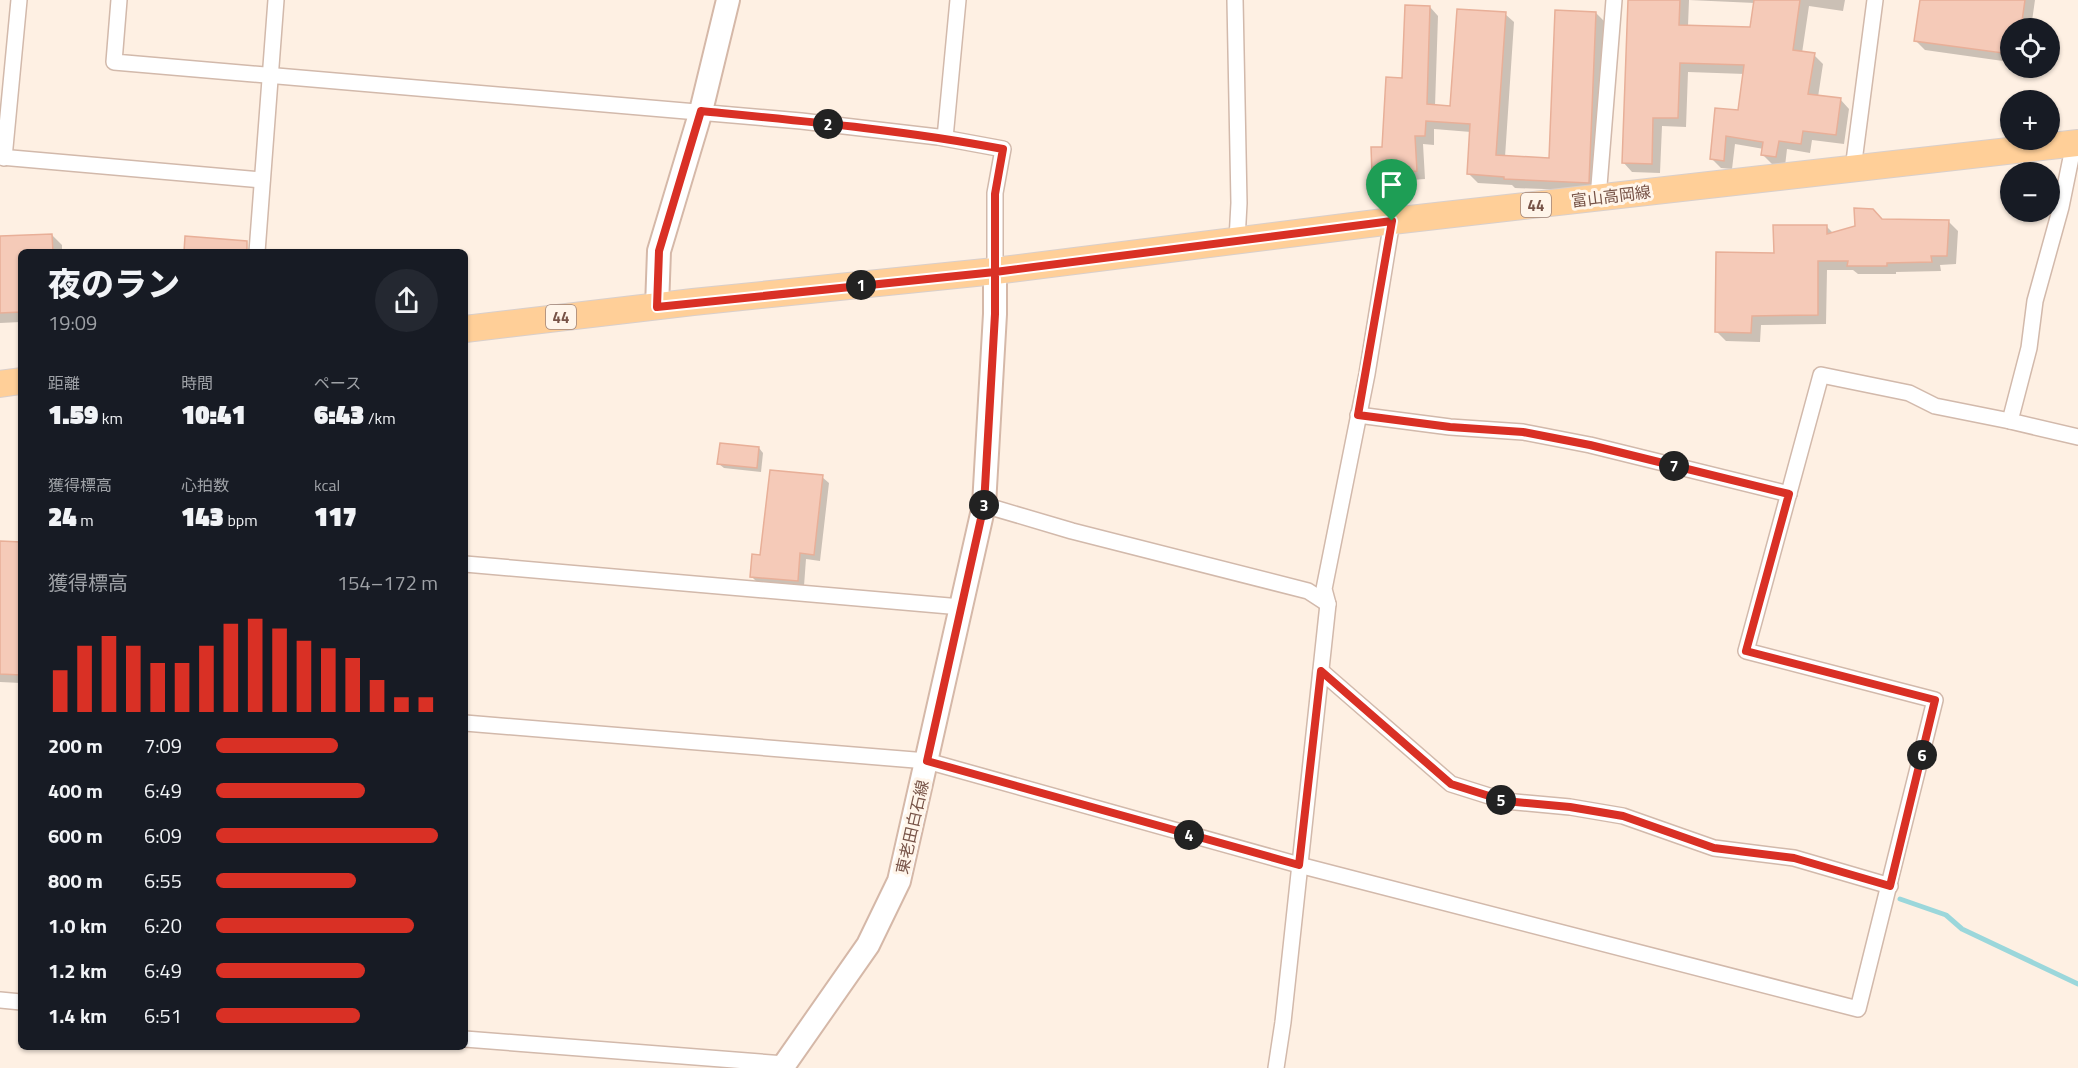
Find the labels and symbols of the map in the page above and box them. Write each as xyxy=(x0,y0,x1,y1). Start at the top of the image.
pin: 2 xyxy=(813,109,843,139)
pin xyxy=(1366,159,1417,221)
street label: 富山高岡線 xyxy=(1570,179,1652,213)
road number: 44 xyxy=(1521,193,1551,217)
pin: 1 xyxy=(846,270,876,300)
road number: 44 xyxy=(546,305,576,329)
pin: 7 xyxy=(1659,451,1689,481)
pin: 3 xyxy=(969,490,999,520)
pin: 6 xyxy=(1907,740,1937,770)
street label: 東老田白石線 xyxy=(890,778,934,876)
pin: 5 xyxy=(1486,785,1516,815)
pin: 4 xyxy=(1174,820,1204,850)

